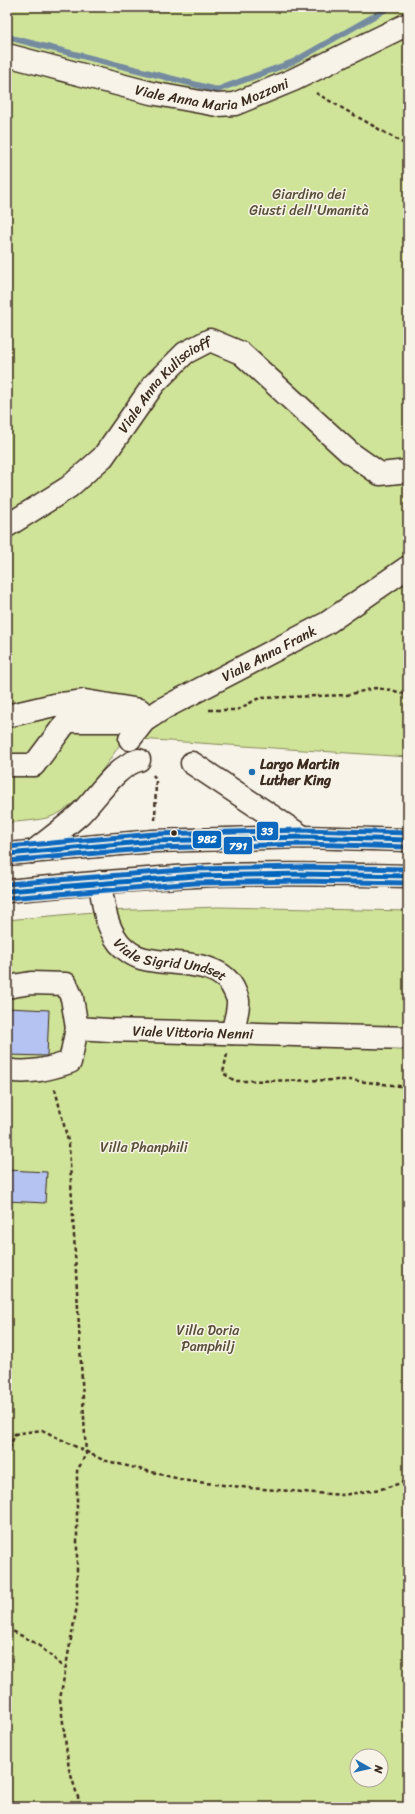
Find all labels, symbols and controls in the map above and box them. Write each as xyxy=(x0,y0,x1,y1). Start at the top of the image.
street label: Viale Anna Maria Mozzoni xyxy=(132,71,294,118)
park label: Giardino dei Giusti dell'Umanità xyxy=(249,182,369,223)
street label: Viale Anna Kuliscioff xyxy=(111,328,218,438)
street label: Viale Anna Frank xyxy=(217,619,321,689)
place label: Largo Martin Luther King xyxy=(260,752,340,793)
marker: Largo Martin Luther King xyxy=(247,767,257,777)
line badge: 33 xyxy=(256,821,279,841)
text: 33 xyxy=(260,822,274,841)
unlabelled marker xyxy=(169,828,179,838)
line badge: 982 xyxy=(192,830,222,849)
text: 982 xyxy=(197,830,218,849)
line badge: 791 xyxy=(223,836,253,855)
text: 791 xyxy=(229,837,247,856)
street label: Viale Sigrid Undset xyxy=(107,932,232,988)
street label: Viale Vittoria Nenni xyxy=(132,1019,255,1047)
park label: Villa Phanphili xyxy=(100,1135,189,1160)
park label: Villa Doria Pamphilj xyxy=(177,1318,240,1359)
north arrow xyxy=(349,1748,389,1788)
text: N xyxy=(368,1763,388,1775)

